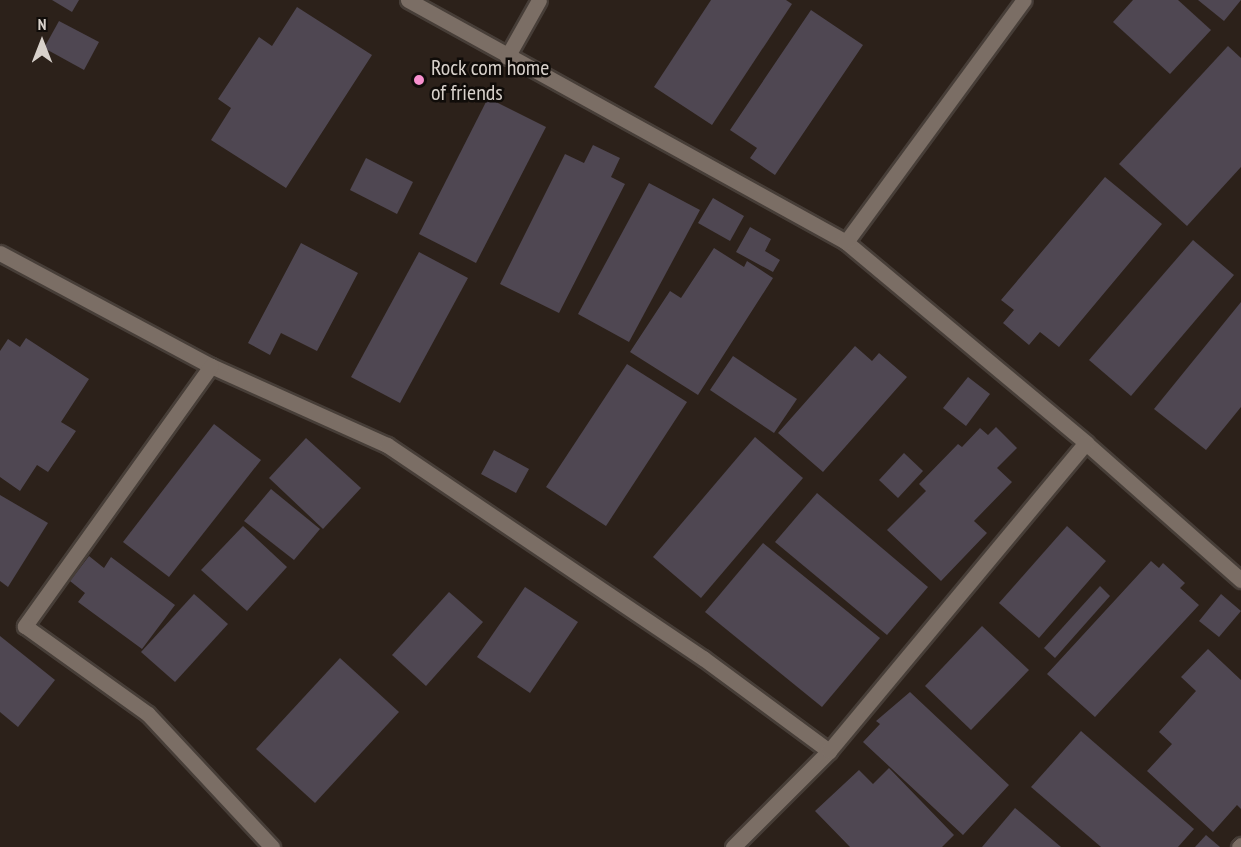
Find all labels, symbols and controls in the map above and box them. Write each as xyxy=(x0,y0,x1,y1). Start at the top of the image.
north arrow xyxy=(12,12,72,72)
text: N xyxy=(38,14,46,34)
place label: Rock com home of friends xyxy=(431,54,550,106)
marker: Rock com home of friends xyxy=(412,73,426,87)

